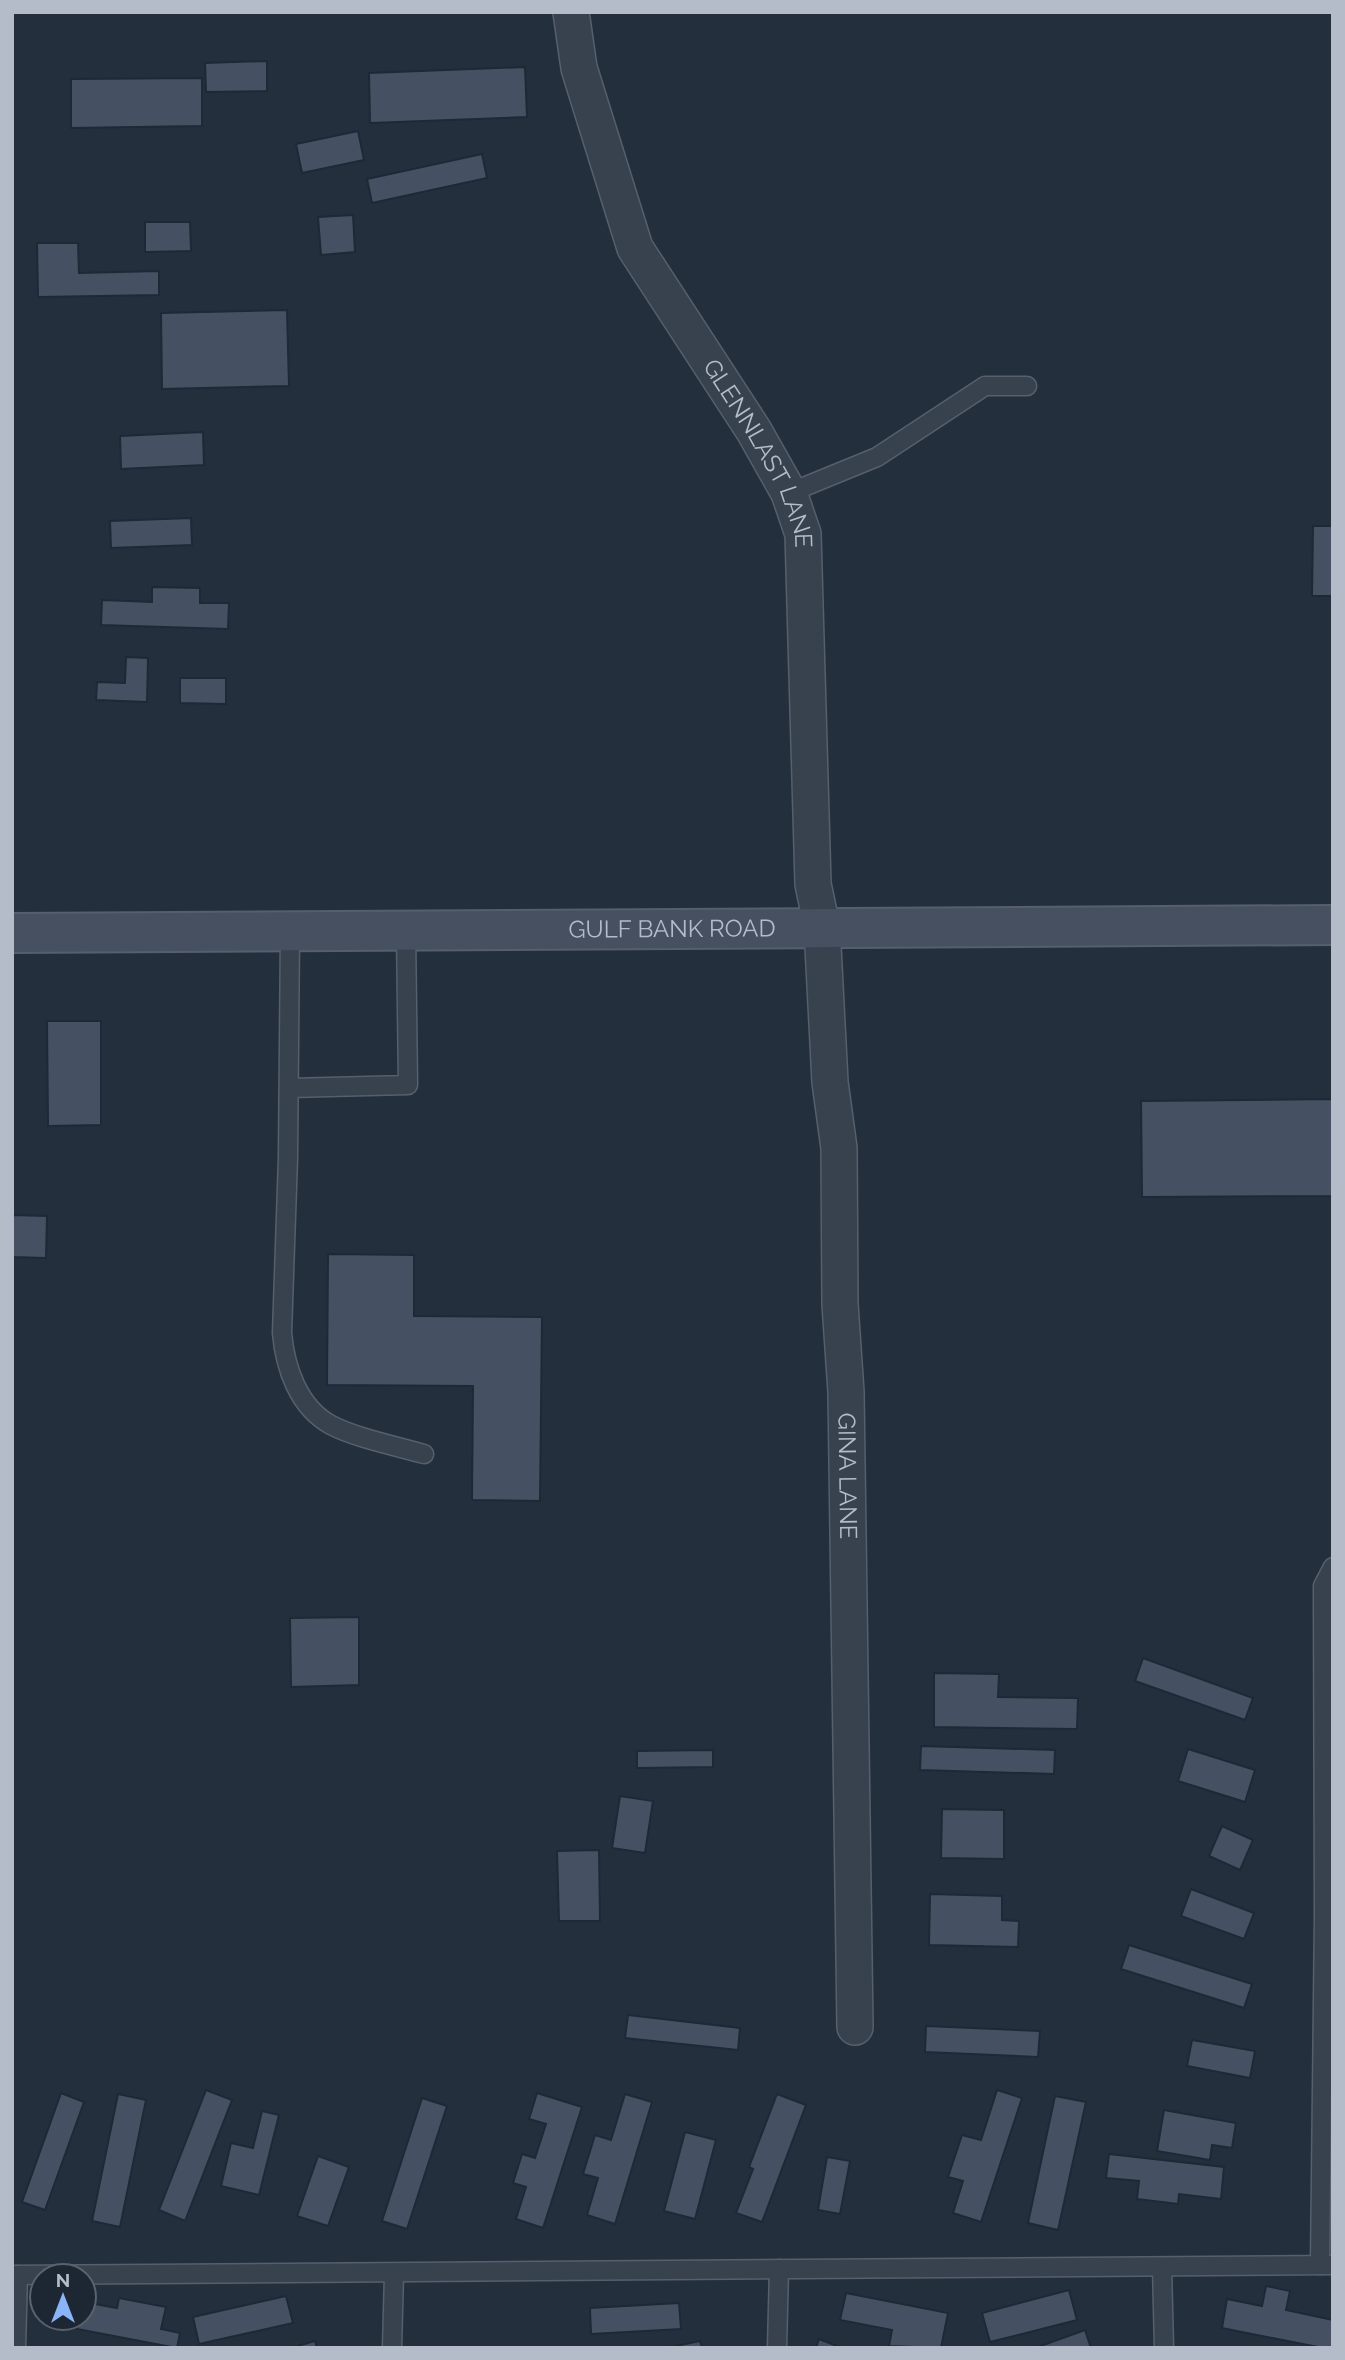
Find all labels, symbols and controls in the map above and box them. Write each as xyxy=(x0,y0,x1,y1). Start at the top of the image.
street label: GLENNLAST LANE xyxy=(697,353,818,548)
street label: GULF BANK ROAD xyxy=(568,913,776,944)
street label: GINA LANE xyxy=(832,1412,863,1540)
north arrow xyxy=(28,2262,98,2332)
text: N xyxy=(56,2269,70,2291)

